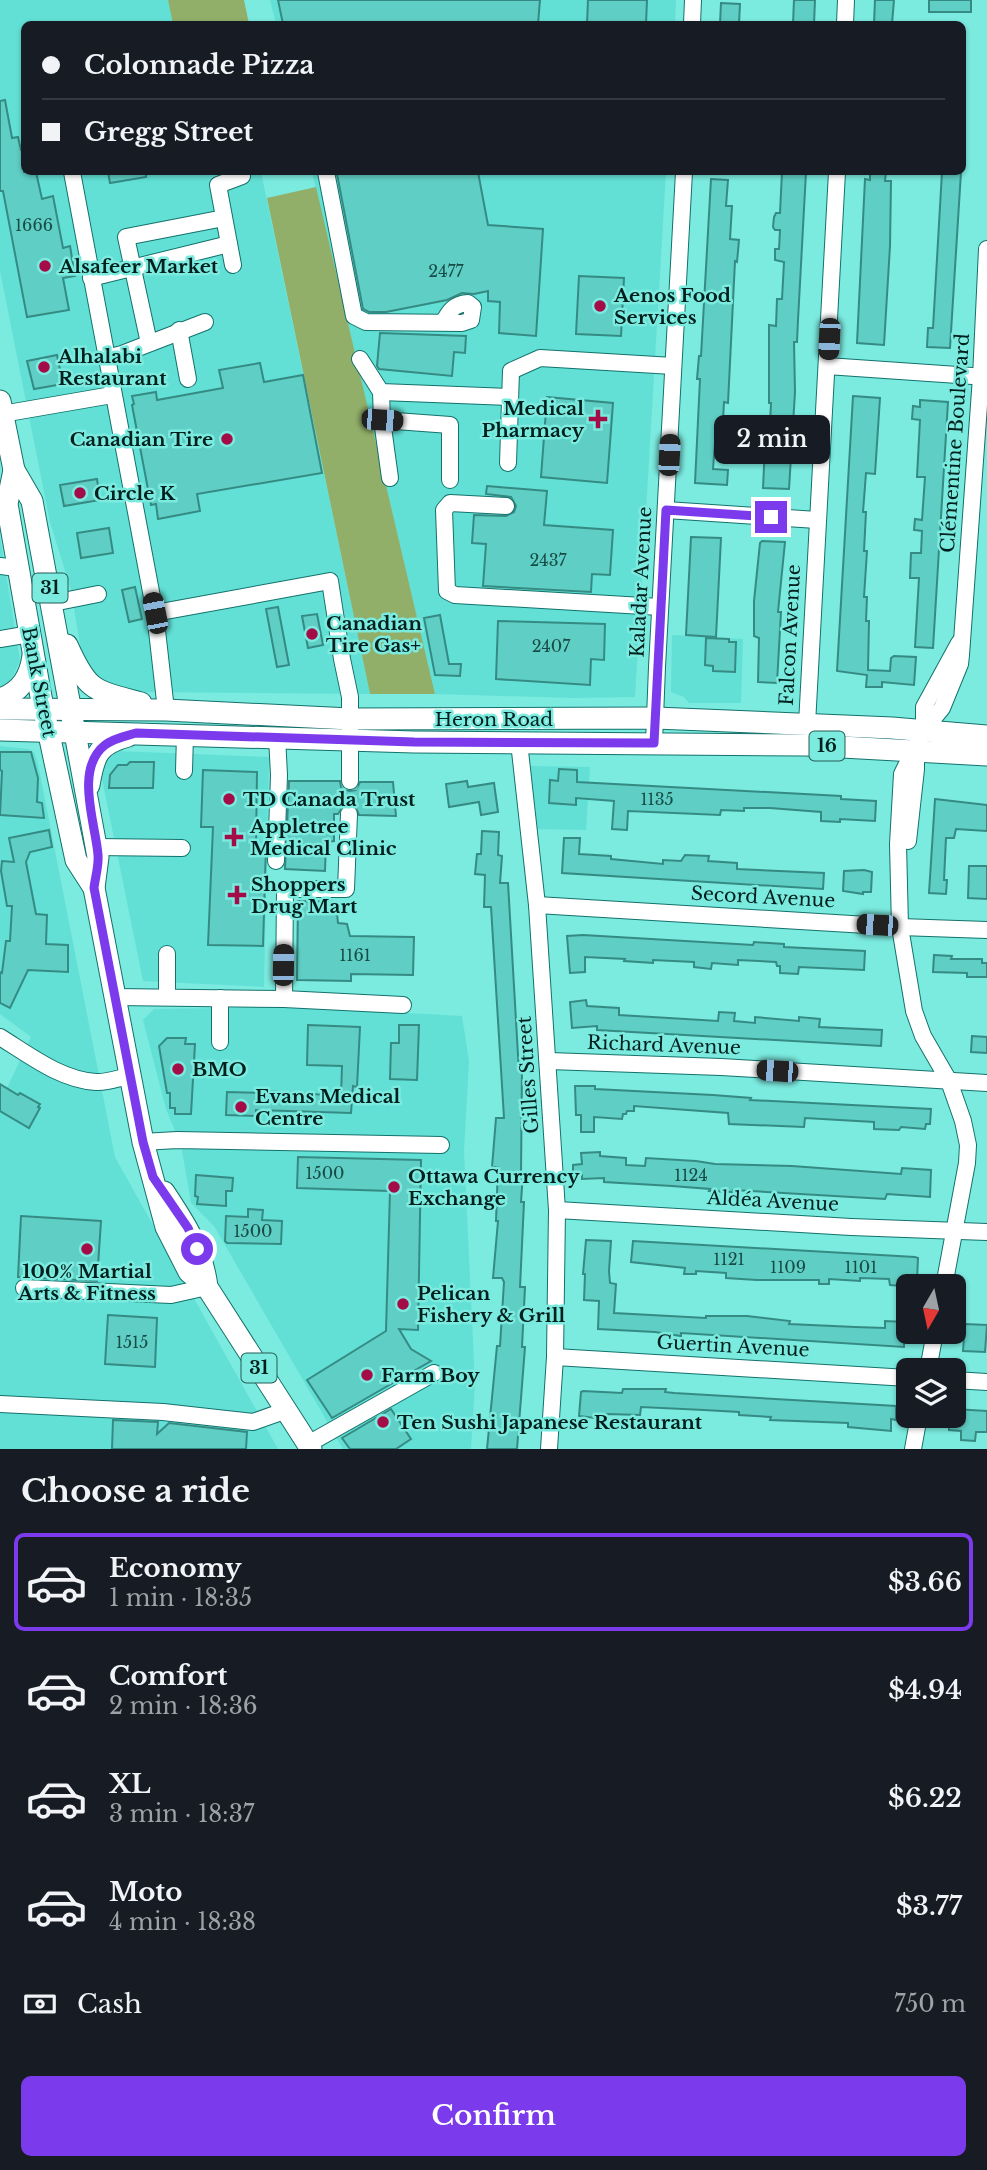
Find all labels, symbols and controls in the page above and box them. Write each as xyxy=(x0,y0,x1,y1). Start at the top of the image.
text: Colonnade Pizza xyxy=(84,49,314,81)
text: Gregg Street xyxy=(84,116,253,148)
house number: 1666 xyxy=(15,215,53,235)
place label: Alsafeer Market xyxy=(58,255,219,278)
marker: Alsafeer Market xyxy=(37,258,53,274)
house number: 2477 xyxy=(428,261,465,281)
place label: Aenos Food Services xyxy=(613,284,731,329)
marker: Aenos Food Services xyxy=(592,298,608,314)
car xyxy=(818,317,841,361)
street label: Clémentine Boulevard xyxy=(936,332,974,554)
place label: Alhalabi Restaurant xyxy=(57,345,167,390)
marker: Alhalabi Restaurant xyxy=(36,359,52,375)
place label: Medical Pharmacy xyxy=(482,397,585,442)
car xyxy=(361,408,404,432)
marker: Medical Pharmacy xyxy=(590,411,606,427)
callout: 2 min xyxy=(713,416,829,464)
text: 2 min xyxy=(737,425,807,453)
place label: Canadian Tire xyxy=(70,428,213,451)
marker: Canadian Tire xyxy=(219,431,235,447)
car xyxy=(658,433,681,477)
place label: Circle K xyxy=(94,482,176,505)
marker: Circle K xyxy=(72,485,88,501)
route end xyxy=(755,501,787,533)
street label: Kaladar Avenue xyxy=(626,506,656,658)
house number: 2437 xyxy=(529,550,568,570)
street label: Falcon Avenue xyxy=(775,564,805,706)
road number: 31 xyxy=(32,574,68,602)
car xyxy=(141,590,170,636)
place label: Canadian Tire Gas+ xyxy=(326,612,422,657)
street label: Bank Street xyxy=(17,625,61,740)
marker: Canadian Tire Gas+ xyxy=(304,626,320,642)
house number: 2407 xyxy=(532,636,571,656)
street label: Heron Road xyxy=(435,708,553,731)
road number: 16 xyxy=(810,732,844,760)
place label: TD Canada Trust xyxy=(243,788,416,811)
house number: 1135 xyxy=(640,789,674,809)
marker: TD Canada Trust xyxy=(221,791,237,807)
place label: Appletree Medical Clinic xyxy=(249,815,397,860)
marker: Appletree Medical Clinic xyxy=(224,827,244,847)
place label: Shoppers Drug Mart xyxy=(251,873,358,918)
street label: Secord Avenue xyxy=(690,882,836,912)
marker: Shoppers Drug Mart xyxy=(229,887,245,903)
car xyxy=(856,913,899,937)
car xyxy=(273,944,294,986)
house number: 1161 xyxy=(339,945,371,965)
street label: Gilles Street xyxy=(512,1015,544,1134)
street label: Richard Avenue xyxy=(587,1031,741,1059)
place label: BMO xyxy=(192,1058,247,1081)
car xyxy=(756,1059,799,1083)
marker: BMO xyxy=(170,1061,186,1077)
place label: Evans Medical Centre xyxy=(255,1085,401,1130)
marker: Evans Medical Centre xyxy=(233,1099,249,1115)
house number: 1500 xyxy=(305,1163,345,1183)
place label: Ottawa Currency Exchange xyxy=(408,1165,580,1210)
house number: 1124 xyxy=(674,1165,708,1185)
marker: Ottawa Currency Exchange xyxy=(386,1179,402,1195)
street label: Aldéa Avenue xyxy=(706,1186,839,1216)
house number: 1500 xyxy=(233,1221,273,1241)
route start xyxy=(181,1233,213,1265)
marker: 100% Martial Arts & Fitness xyxy=(79,1241,95,1257)
house number: 1121 xyxy=(713,1249,745,1269)
house number: 1109 xyxy=(770,1257,806,1277)
house number: 1101 xyxy=(845,1257,877,1277)
place label: 100% Martial Arts & Fitness xyxy=(17,1260,156,1305)
north arrow xyxy=(896,1274,966,1344)
map controls xyxy=(896,1274,966,1428)
place label: Pelican Fishery & Grill xyxy=(417,1282,565,1327)
marker: Pelican Fishery & Grill xyxy=(395,1296,411,1312)
street label: Guertin Avenue xyxy=(656,1331,810,1361)
house number: 1515 xyxy=(116,1332,148,1352)
road number: 31 xyxy=(242,1353,276,1382)
button: layers xyxy=(896,1358,966,1428)
place label: Farm Boy xyxy=(381,1364,480,1387)
marker: Farm Boy xyxy=(359,1367,375,1383)
place label: Ten Sushi Japanese Restaurant xyxy=(397,1411,703,1434)
marker: Ten Sushi Japanese Restaurant xyxy=(375,1414,391,1430)
text: Choose a ride xyxy=(21,1471,250,1511)
icon: car xyxy=(25,1551,88,1614)
text: Economy xyxy=(109,1552,242,1584)
text: $3.66 xyxy=(888,1566,962,1598)
text: 1 min · 18:35 xyxy=(109,1584,252,1612)
icon: car xyxy=(25,1659,88,1722)
text: Comfort xyxy=(109,1660,227,1692)
text: $4.94 xyxy=(888,1674,962,1706)
text: 2 min · 18:36 xyxy=(109,1692,258,1720)
icon: car xyxy=(25,1767,88,1830)
text: XL xyxy=(109,1768,151,1800)
text: $6.22 xyxy=(888,1782,962,1814)
text: 3 min · 18:37 xyxy=(109,1800,254,1828)
icon: car xyxy=(25,1875,88,1938)
text: Moto xyxy=(109,1876,182,1908)
text: $3.77 xyxy=(896,1890,962,1922)
text: 4 min · 18:38 xyxy=(109,1908,256,1936)
icon: cash xyxy=(21,1985,59,2023)
text: Cash xyxy=(77,1988,142,2020)
text: 750 m xyxy=(894,1990,966,2018)
button: Confirm xyxy=(21,2076,966,2156)

